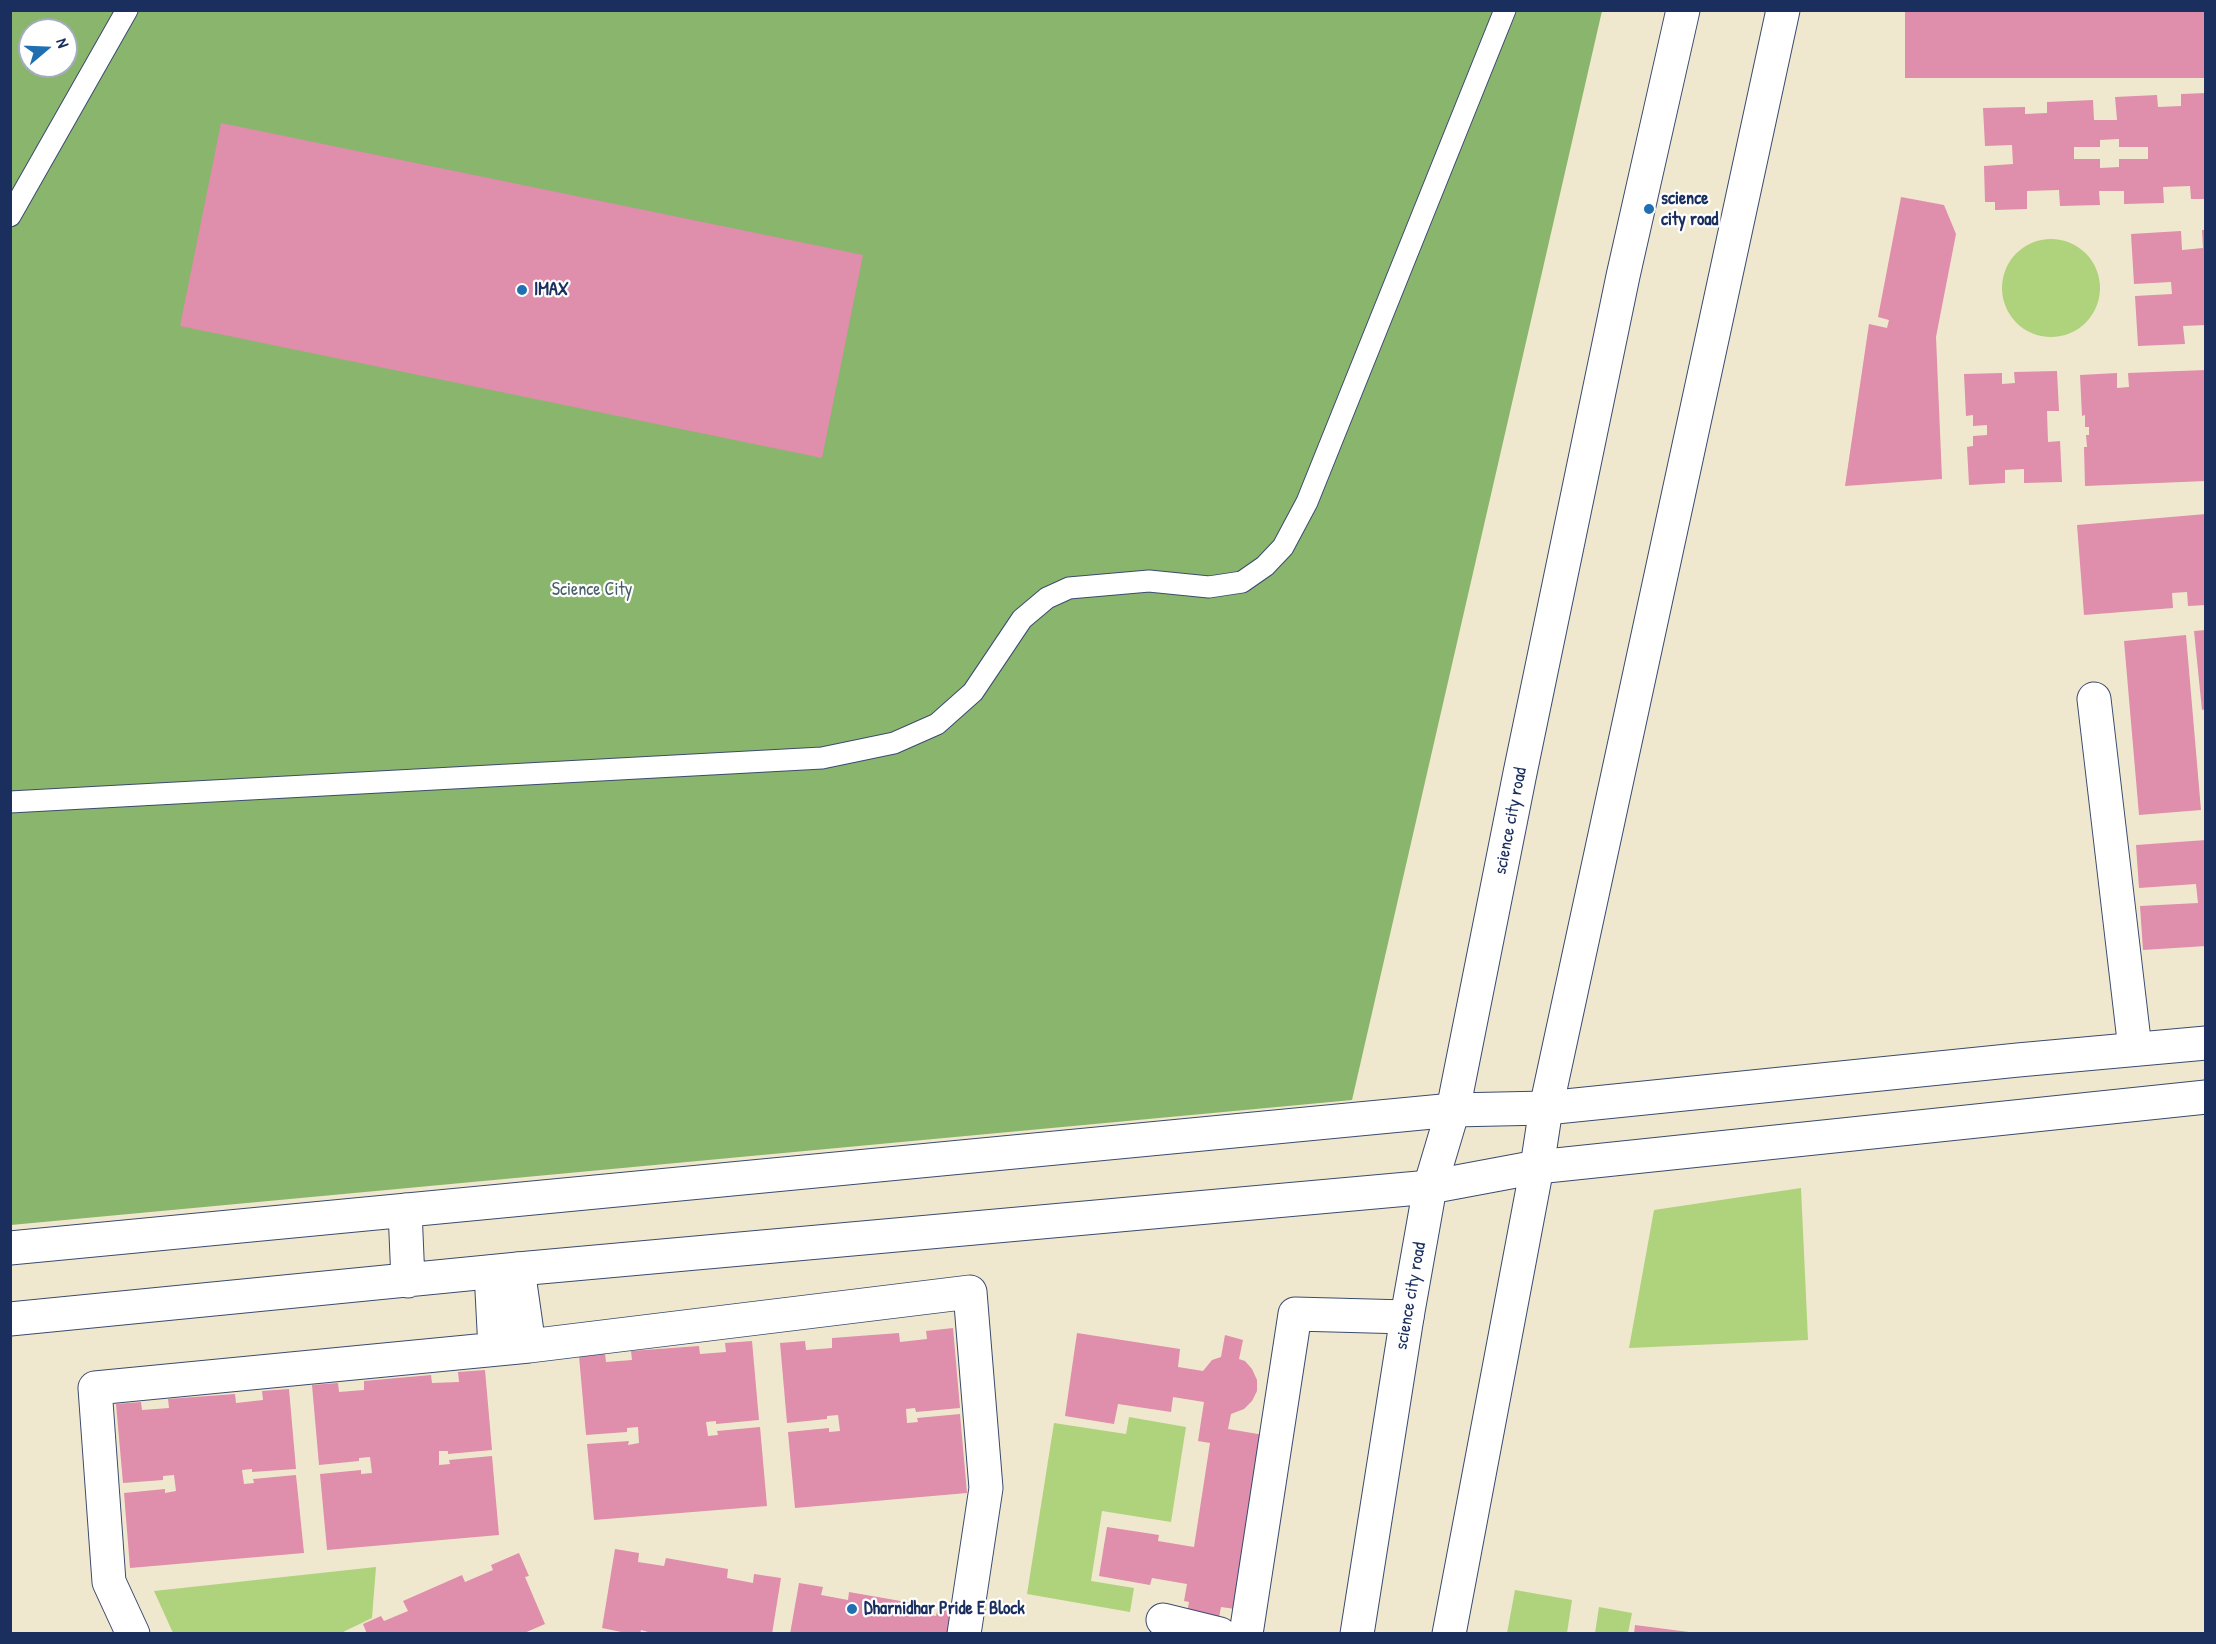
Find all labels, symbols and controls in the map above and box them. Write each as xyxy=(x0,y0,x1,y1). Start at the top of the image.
north arrow xyxy=(18,18,78,78)
text: N xyxy=(51,35,75,50)
place label: science city road xyxy=(1661,188,1718,230)
marker: science city road xyxy=(1642,202,1656,216)
place label: IMAX xyxy=(534,279,569,301)
marker: IMAX xyxy=(515,283,529,297)
park label: Science City xyxy=(552,579,632,601)
street label: science city road xyxy=(1490,766,1532,876)
street label: science city road xyxy=(1391,1241,1431,1351)
place label: Dharnidhar Pride E Block xyxy=(864,1598,1025,1620)
marker: Dharnidhar Pride E Block xyxy=(845,1602,859,1616)

